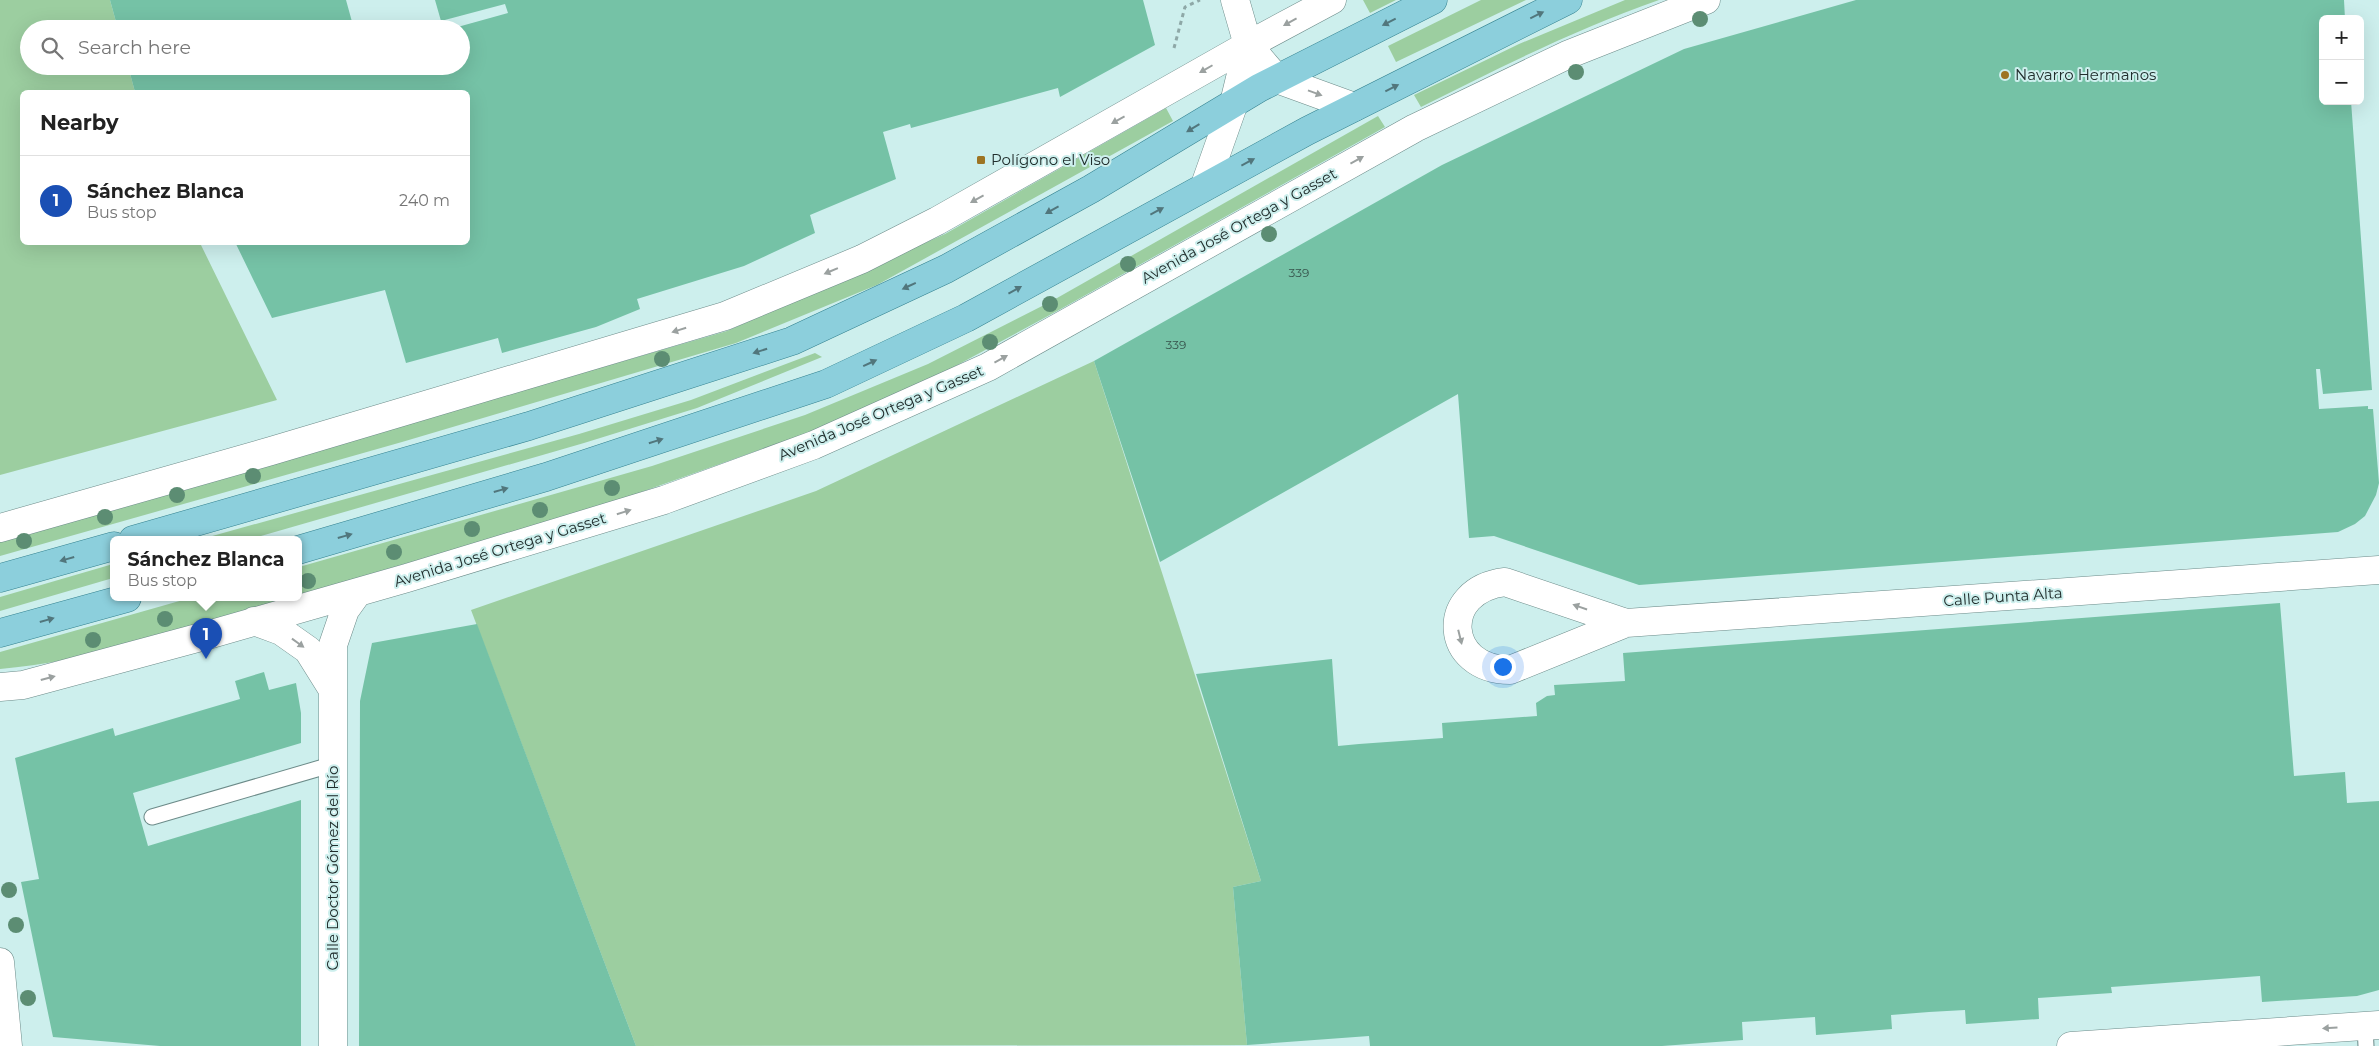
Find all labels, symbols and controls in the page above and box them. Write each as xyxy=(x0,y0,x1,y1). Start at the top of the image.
one-way arrow xyxy=(1530,11,1545,19)
map controls xyxy=(2319,15,2364,105)
button: + xyxy=(2319,15,2364,60)
one-way arrow xyxy=(1283,18,1297,26)
one-way arrow xyxy=(1382,18,1397,26)
search box xyxy=(20,20,470,75)
icon: search xyxy=(38,34,66,62)
text: Search here xyxy=(78,36,191,59)
button: − xyxy=(2319,60,2364,105)
one-way arrow xyxy=(1200,65,1213,74)
place label: Navarro Hermanos xyxy=(2015,65,2156,84)
marker: Navarro Hermanos xyxy=(1999,69,2011,81)
one-way arrow xyxy=(1385,84,1399,92)
one-way arrow xyxy=(1308,89,1323,97)
text: Nearby xyxy=(40,110,119,135)
one-way arrow xyxy=(1111,116,1126,124)
one-way arrow xyxy=(1186,124,1199,133)
place label: Polígono el Viso xyxy=(991,150,1110,169)
marker: Polígono el Viso xyxy=(975,154,987,166)
one-way arrow xyxy=(1350,156,1364,165)
one-way arrow xyxy=(1241,158,1254,167)
street label: Avenida José Ortega y Gasset xyxy=(1138,164,1340,287)
text: Sánchez Blanca xyxy=(87,180,244,203)
text: 1 xyxy=(53,191,59,210)
text: 240 m xyxy=(399,191,450,210)
one-way arrow xyxy=(969,195,984,203)
text: Bus stop xyxy=(87,203,157,222)
one-way arrow xyxy=(1045,206,1060,214)
one-way arrow xyxy=(1150,207,1164,216)
house number: 339 xyxy=(1289,265,1309,280)
one-way arrow xyxy=(824,268,838,276)
one-way arrow xyxy=(902,283,916,291)
one-way arrow xyxy=(1008,286,1022,295)
one-way arrow xyxy=(672,326,687,334)
house number: 339 xyxy=(1166,337,1186,352)
one-way arrow xyxy=(752,348,767,356)
one-way arrow xyxy=(995,355,1008,364)
one-way arrow xyxy=(863,359,877,367)
street label: Avenida José Ortega y Gasset xyxy=(775,361,986,464)
one-way arrow xyxy=(649,437,664,445)
one-way arrow xyxy=(494,486,509,494)
street label: Avenida José Ortega y Gasset xyxy=(392,508,608,591)
one-way arrow xyxy=(617,508,632,516)
one-way arrow xyxy=(338,532,353,540)
popup xyxy=(110,536,302,601)
text: Sánchez Blanca xyxy=(127,548,285,571)
one-way arrow xyxy=(59,555,74,563)
text: Bus stop xyxy=(127,571,197,590)
street label: Calle Punta Alta xyxy=(1943,583,2063,610)
one-way arrow xyxy=(1572,603,1587,611)
one-way arrow xyxy=(39,616,55,624)
pin: 1 xyxy=(190,618,222,659)
one-way arrow xyxy=(1456,629,1464,644)
one-way arrow xyxy=(291,637,304,647)
your location xyxy=(1490,654,1516,680)
one-way arrow xyxy=(40,674,55,682)
street label: Calle Doctor Gómez del Río xyxy=(323,766,342,970)
one-way arrow xyxy=(2322,1025,2338,1033)

